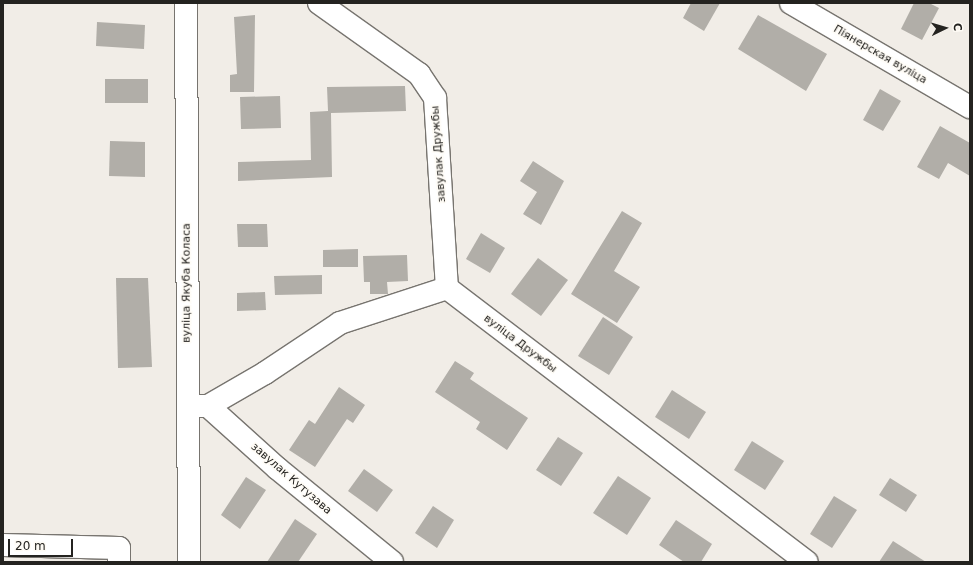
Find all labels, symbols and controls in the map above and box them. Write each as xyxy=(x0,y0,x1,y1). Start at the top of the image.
north arrow xyxy=(925,8,965,48)
text: С xyxy=(951,22,964,31)
street label: Піянерская вуліца xyxy=(831,23,929,87)
street label: завулак Дружбы xyxy=(429,105,449,203)
street label: вуліца Якуба Коласа xyxy=(180,223,194,343)
street label: вуліца Дружбы xyxy=(481,312,559,376)
street label: завулак Кутузава xyxy=(248,440,334,518)
scale bar xyxy=(10,531,75,557)
text: 20 m xyxy=(15,539,46,553)

